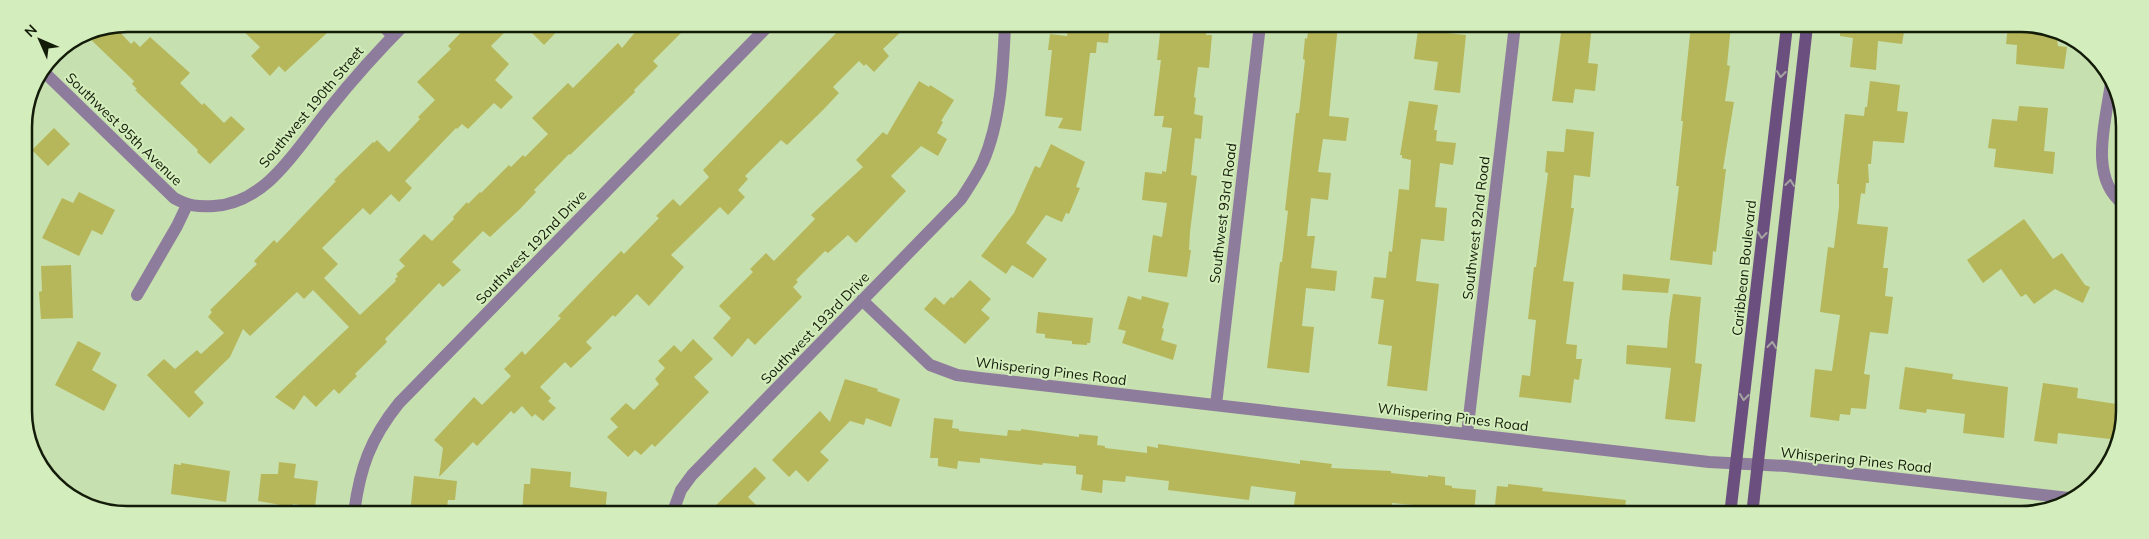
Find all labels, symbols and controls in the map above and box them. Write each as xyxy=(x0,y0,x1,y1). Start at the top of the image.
north arrow xyxy=(15,15,65,65)
text: N xyxy=(21,21,41,41)
street label: Southwest 190th Street xyxy=(255,42,367,172)
street label: Southwest 95th Avenue xyxy=(62,69,186,189)
one-way arrow xyxy=(1776,70,1787,78)
street label: Southwest 93rd Road xyxy=(1205,142,1241,284)
street label: Southwest 92nd Road xyxy=(1458,155,1494,301)
one-way arrow xyxy=(1784,179,1795,187)
street label: Southwest 192nd Drive xyxy=(472,186,590,308)
street label: Caribbean Boulevard xyxy=(1728,199,1760,337)
one-way arrow xyxy=(1757,232,1768,240)
street label: Southwest 193rd Drive xyxy=(757,268,873,388)
one-way arrow xyxy=(1766,340,1777,348)
street label: Whispering Pines Road xyxy=(974,353,1128,389)
one-way arrow xyxy=(1739,393,1750,401)
street label: Whispering Pines Road xyxy=(1376,399,1530,435)
street label: Whispering Pines Road xyxy=(1779,443,1933,477)

